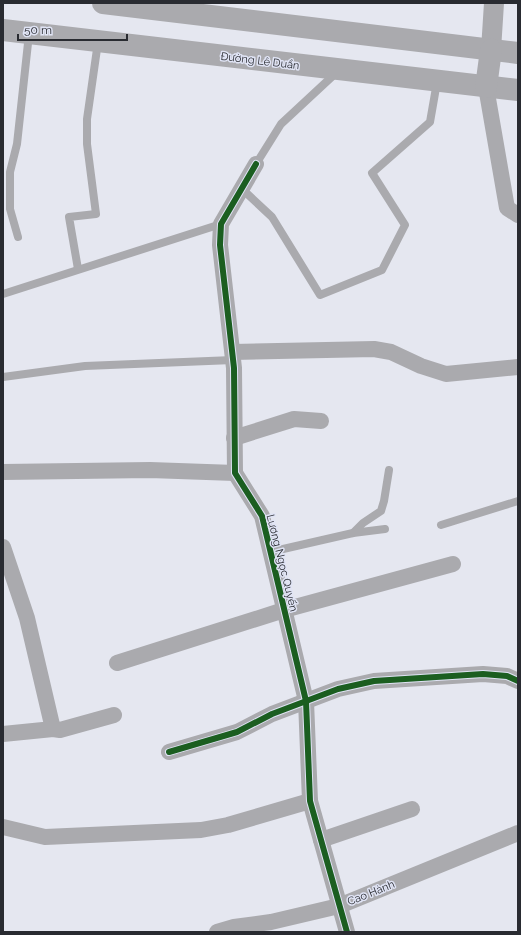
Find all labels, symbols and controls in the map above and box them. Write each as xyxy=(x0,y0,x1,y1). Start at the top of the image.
scale bar xyxy=(18,16,127,42)
text: 50 m xyxy=(24,23,52,37)
street label: Đường Lê Duẩn xyxy=(220,50,300,72)
street label: Lương Ngọc Quyến xyxy=(264,513,300,613)
street label: Cao Hành xyxy=(345,878,397,908)

